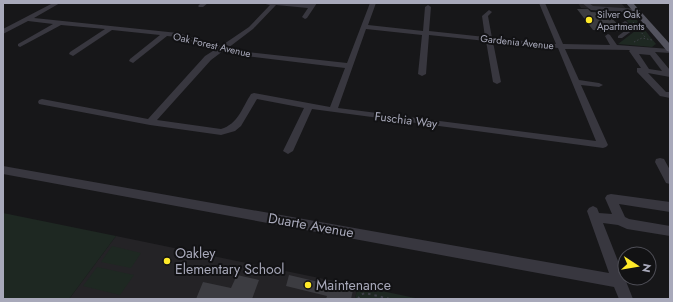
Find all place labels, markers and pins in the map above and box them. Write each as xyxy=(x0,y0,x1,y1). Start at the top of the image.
place label: Silver Oak Apartments xyxy=(597,7,645,34)
marker: Silver Oak Apartments xyxy=(584,15,594,25)
place label: Oakley Elementary School xyxy=(175,243,285,279)
marker: Oakley Elementary School xyxy=(162,256,172,266)
place label: Maintenance xyxy=(316,275,391,295)
marker: Maintenance xyxy=(303,280,313,290)

